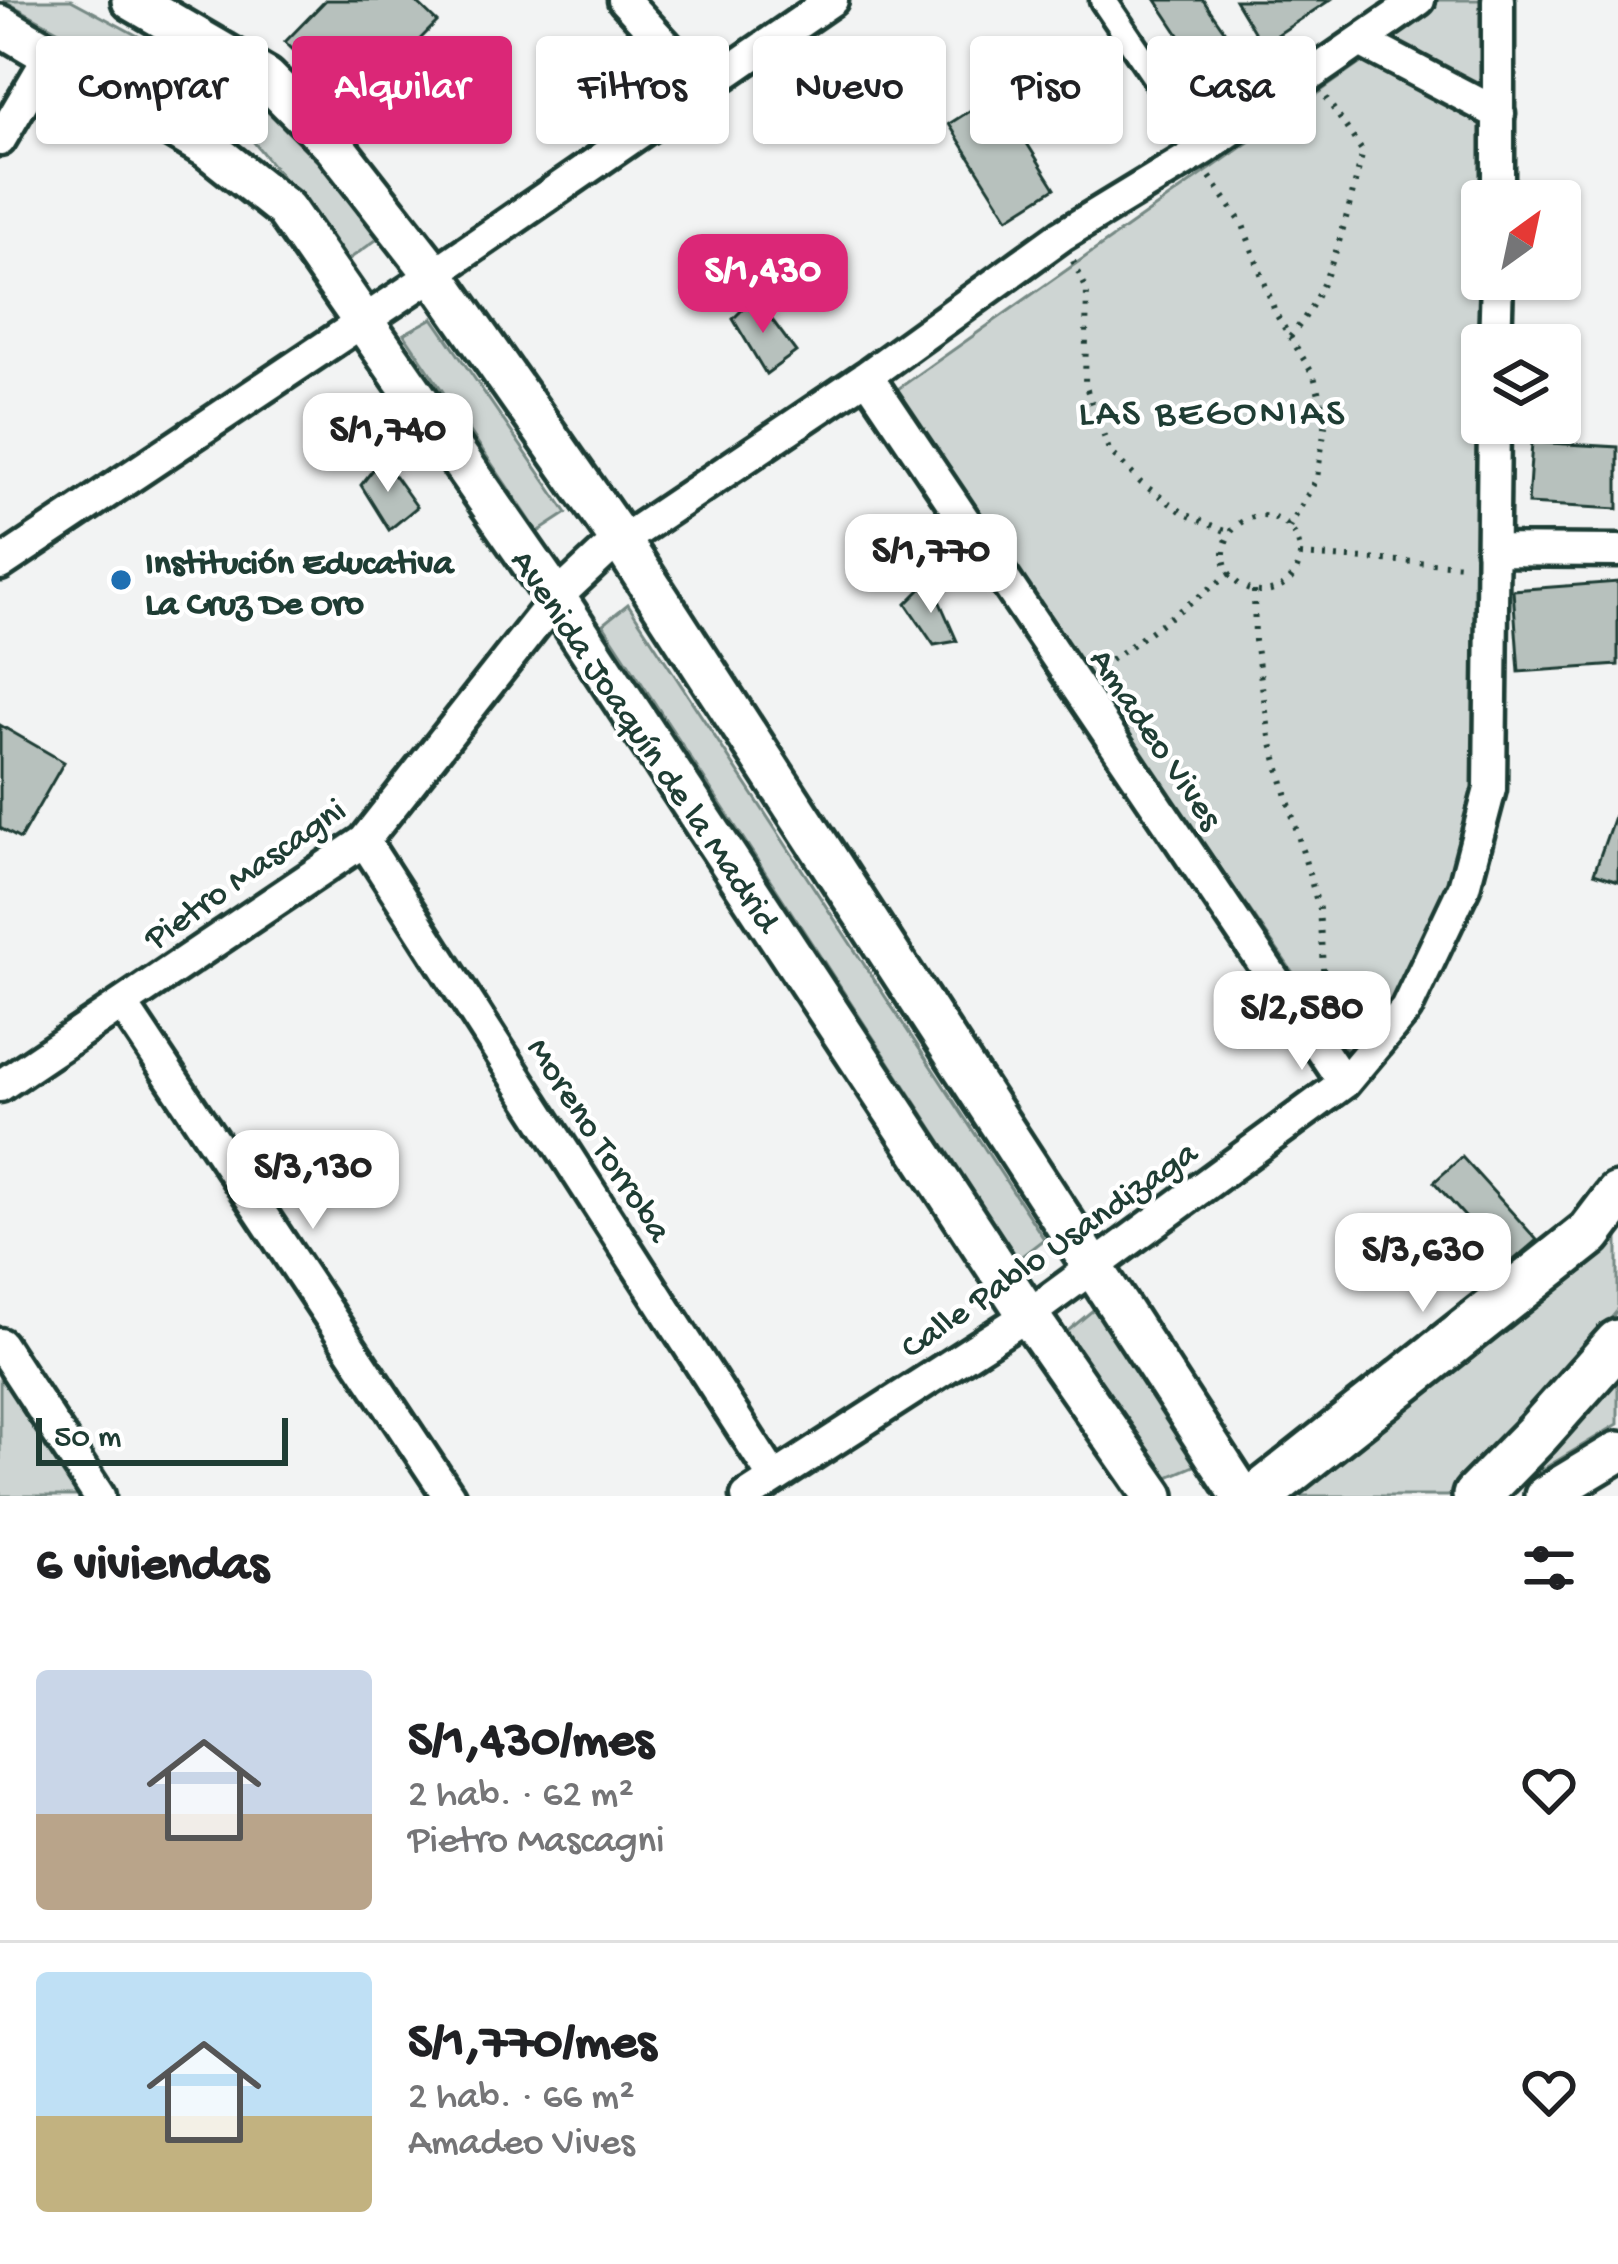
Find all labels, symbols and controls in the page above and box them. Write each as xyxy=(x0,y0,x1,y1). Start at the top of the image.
chip: Comprar xyxy=(36,36,268,144)
chip: Alquilar xyxy=(292,36,512,144)
chip: Filtros xyxy=(536,36,729,144)
chip: Nuevo xyxy=(753,36,946,144)
chip: Piso xyxy=(970,36,1123,144)
chip: Casa xyxy=(1147,36,1316,144)
north arrow xyxy=(1461,180,1581,300)
map controls xyxy=(1461,180,1581,444)
pin: S/1,430 xyxy=(652,234,874,336)
text: S/1,430 xyxy=(705,250,821,296)
button: layers xyxy=(1461,324,1581,444)
pin: S/1,740 xyxy=(277,393,499,495)
district label: LAS BEGONIAS xyxy=(1079,393,1347,439)
text: S/1,740 xyxy=(330,409,446,455)
pin: S/1,770 xyxy=(820,514,1042,616)
text: S/1,770 xyxy=(872,530,990,576)
street label: Avenida Joaquín de la Madrid xyxy=(498,543,788,944)
place label: Institución Educativa La Cruz De Oro xyxy=(145,544,455,628)
marker: Institución Educativa La Cruz De Oro xyxy=(108,567,134,593)
street label: Amadeo Vives xyxy=(1077,642,1231,841)
street label: Pietro Mascagni xyxy=(137,791,356,962)
pin: S/2,580 xyxy=(1191,971,1413,1073)
text: S/2,580 xyxy=(1241,987,1363,1033)
street label: Moreno Torroba xyxy=(515,1031,679,1253)
pin: S/3,130 xyxy=(202,1130,424,1232)
street label: Calle Pablo Usandizaga xyxy=(894,1133,1208,1371)
text: S/3,130 xyxy=(254,1146,372,1192)
pin: S/3,630 xyxy=(1312,1213,1534,1315)
text: S/3,630 xyxy=(1362,1229,1484,1275)
scale bar xyxy=(36,1412,288,1465)
text: 50 m xyxy=(54,1420,121,1458)
icon: filters xyxy=(1516,1535,1582,1601)
text: 6 viviendas xyxy=(36,1538,269,1598)
text: S/1,430/mes xyxy=(408,1714,654,1774)
icon: home xyxy=(132,1718,276,1862)
icon: heart xyxy=(1516,1757,1582,1823)
text: 2 hab. · 62 m² xyxy=(408,1774,634,1820)
text: Pietro Mascagni xyxy=(408,1820,664,1866)
text: S/1,770/mes xyxy=(408,2016,656,2076)
icon: home xyxy=(132,2020,276,2164)
icon: heart xyxy=(1516,2059,1582,2125)
text: 2 hab. · 66 m² xyxy=(408,2076,634,2122)
text: Amadeo Vives xyxy=(408,2122,635,2168)

